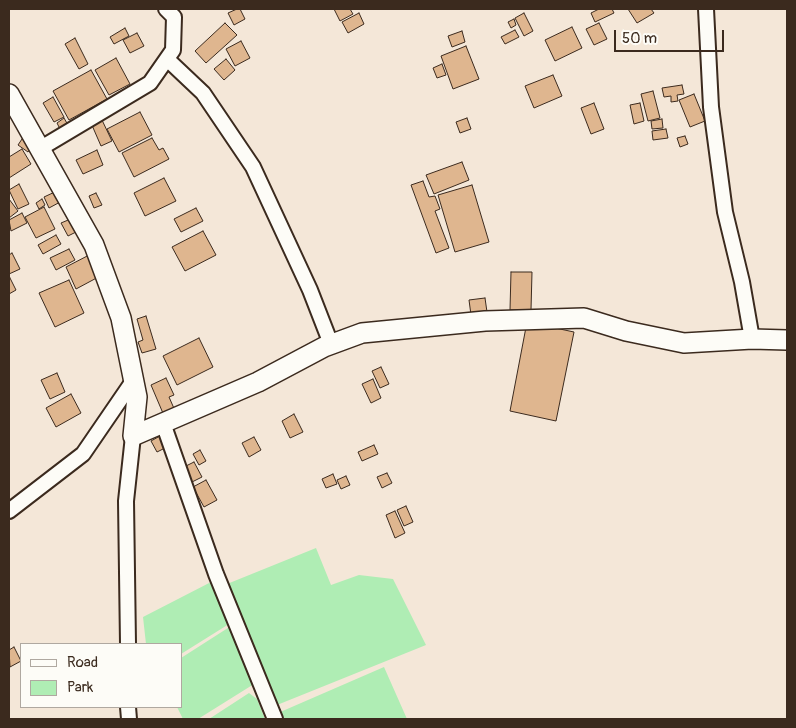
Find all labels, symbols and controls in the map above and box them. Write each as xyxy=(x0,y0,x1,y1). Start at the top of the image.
scale bar xyxy=(616,20,726,52)
text: 50 m xyxy=(622,29,657,48)
legend xyxy=(20,643,182,708)
text: Road xyxy=(67,653,98,672)
text: Park xyxy=(67,678,93,697)

